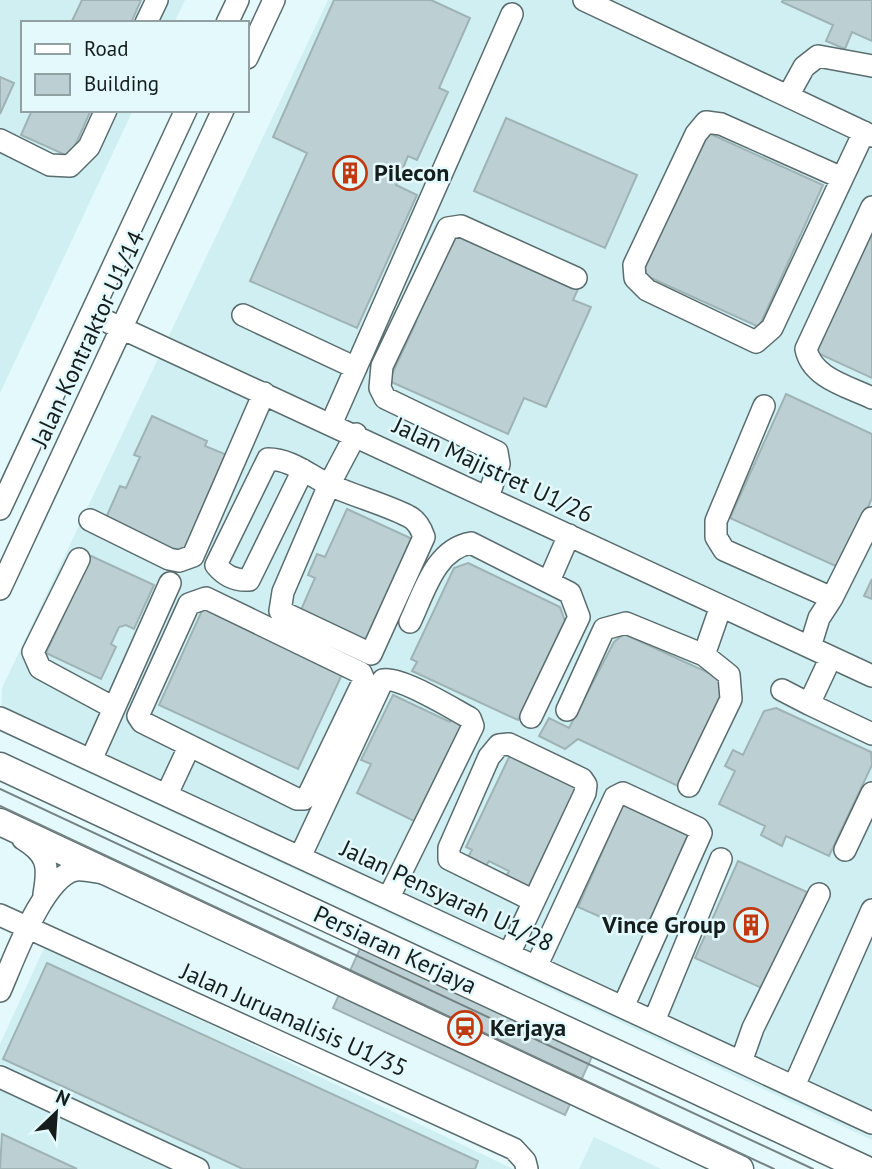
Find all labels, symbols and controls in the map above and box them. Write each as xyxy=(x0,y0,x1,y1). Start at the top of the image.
legend xyxy=(21,21,248,112)
text: Road xyxy=(84,35,128,62)
text: Building xyxy=(84,70,159,97)
building icon: Pilecon xyxy=(331,154,369,192)
place label: Pilecon xyxy=(374,157,449,188)
street label: Jalan Kontraktor U1/14 xyxy=(23,226,151,453)
street label: Jalan Majistret U1/26 xyxy=(387,409,598,530)
street label: Jalan Pensyarah U1/28 xyxy=(335,832,559,958)
street label: Persiaran Kerjaya xyxy=(309,898,482,1001)
building icon: Vince Group xyxy=(732,906,770,944)
place label: Vince Group xyxy=(601,909,726,940)
street label: Jalan Juruanalisis U1/35 xyxy=(175,955,412,1084)
station icon: Kerjaya xyxy=(446,1009,484,1047)
place label: Kerjaya xyxy=(490,1012,566,1043)
north arrow xyxy=(21,1078,91,1148)
text: N xyxy=(52,1084,74,1111)

